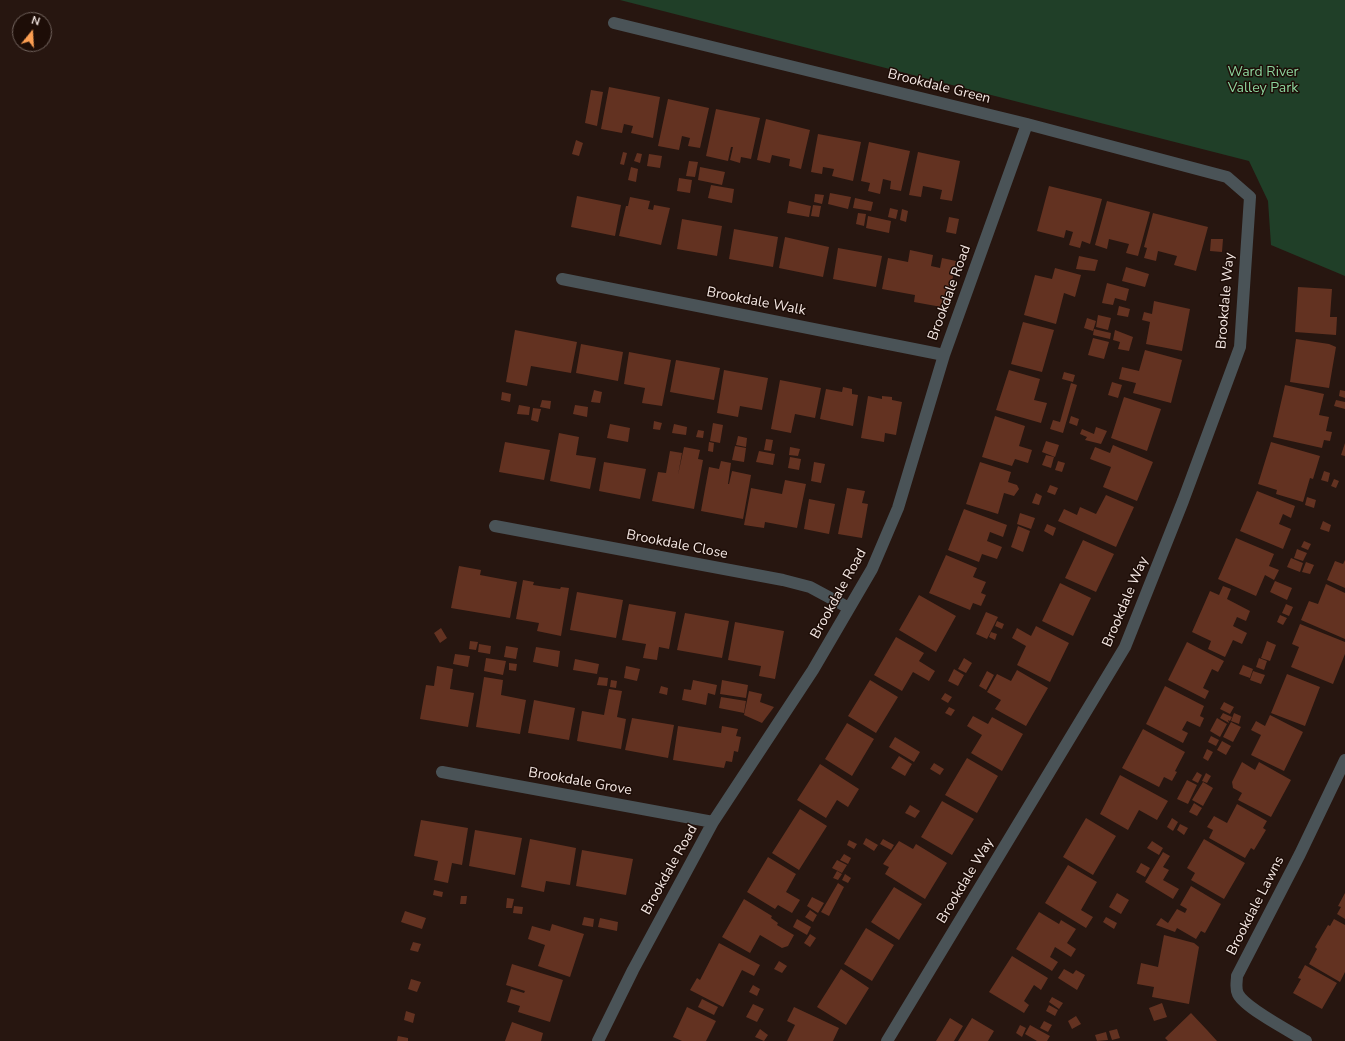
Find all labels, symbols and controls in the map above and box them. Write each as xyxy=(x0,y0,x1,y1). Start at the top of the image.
north arrow xyxy=(12,12,52,52)
text: N xyxy=(29,13,42,29)
park label: Ward River Valley Park xyxy=(1228,65,1298,98)
street label: Brookdale Green xyxy=(886,66,992,108)
street label: Brookdale Road xyxy=(925,243,975,343)
street label: Brookdale Way xyxy=(1213,252,1239,350)
street label: Brookdale Walk xyxy=(705,284,807,320)
street label: Brookdale Close xyxy=(625,527,729,563)
street label: Brookdale Road xyxy=(807,546,871,642)
street label: Brookdale Way xyxy=(1099,554,1153,650)
street label: Brookdale Grove xyxy=(527,765,633,799)
street label: Brookdale Road xyxy=(638,822,702,918)
street label: Brookdale Way xyxy=(934,835,998,927)
street label: Brookdale Lawns xyxy=(1224,854,1288,958)

